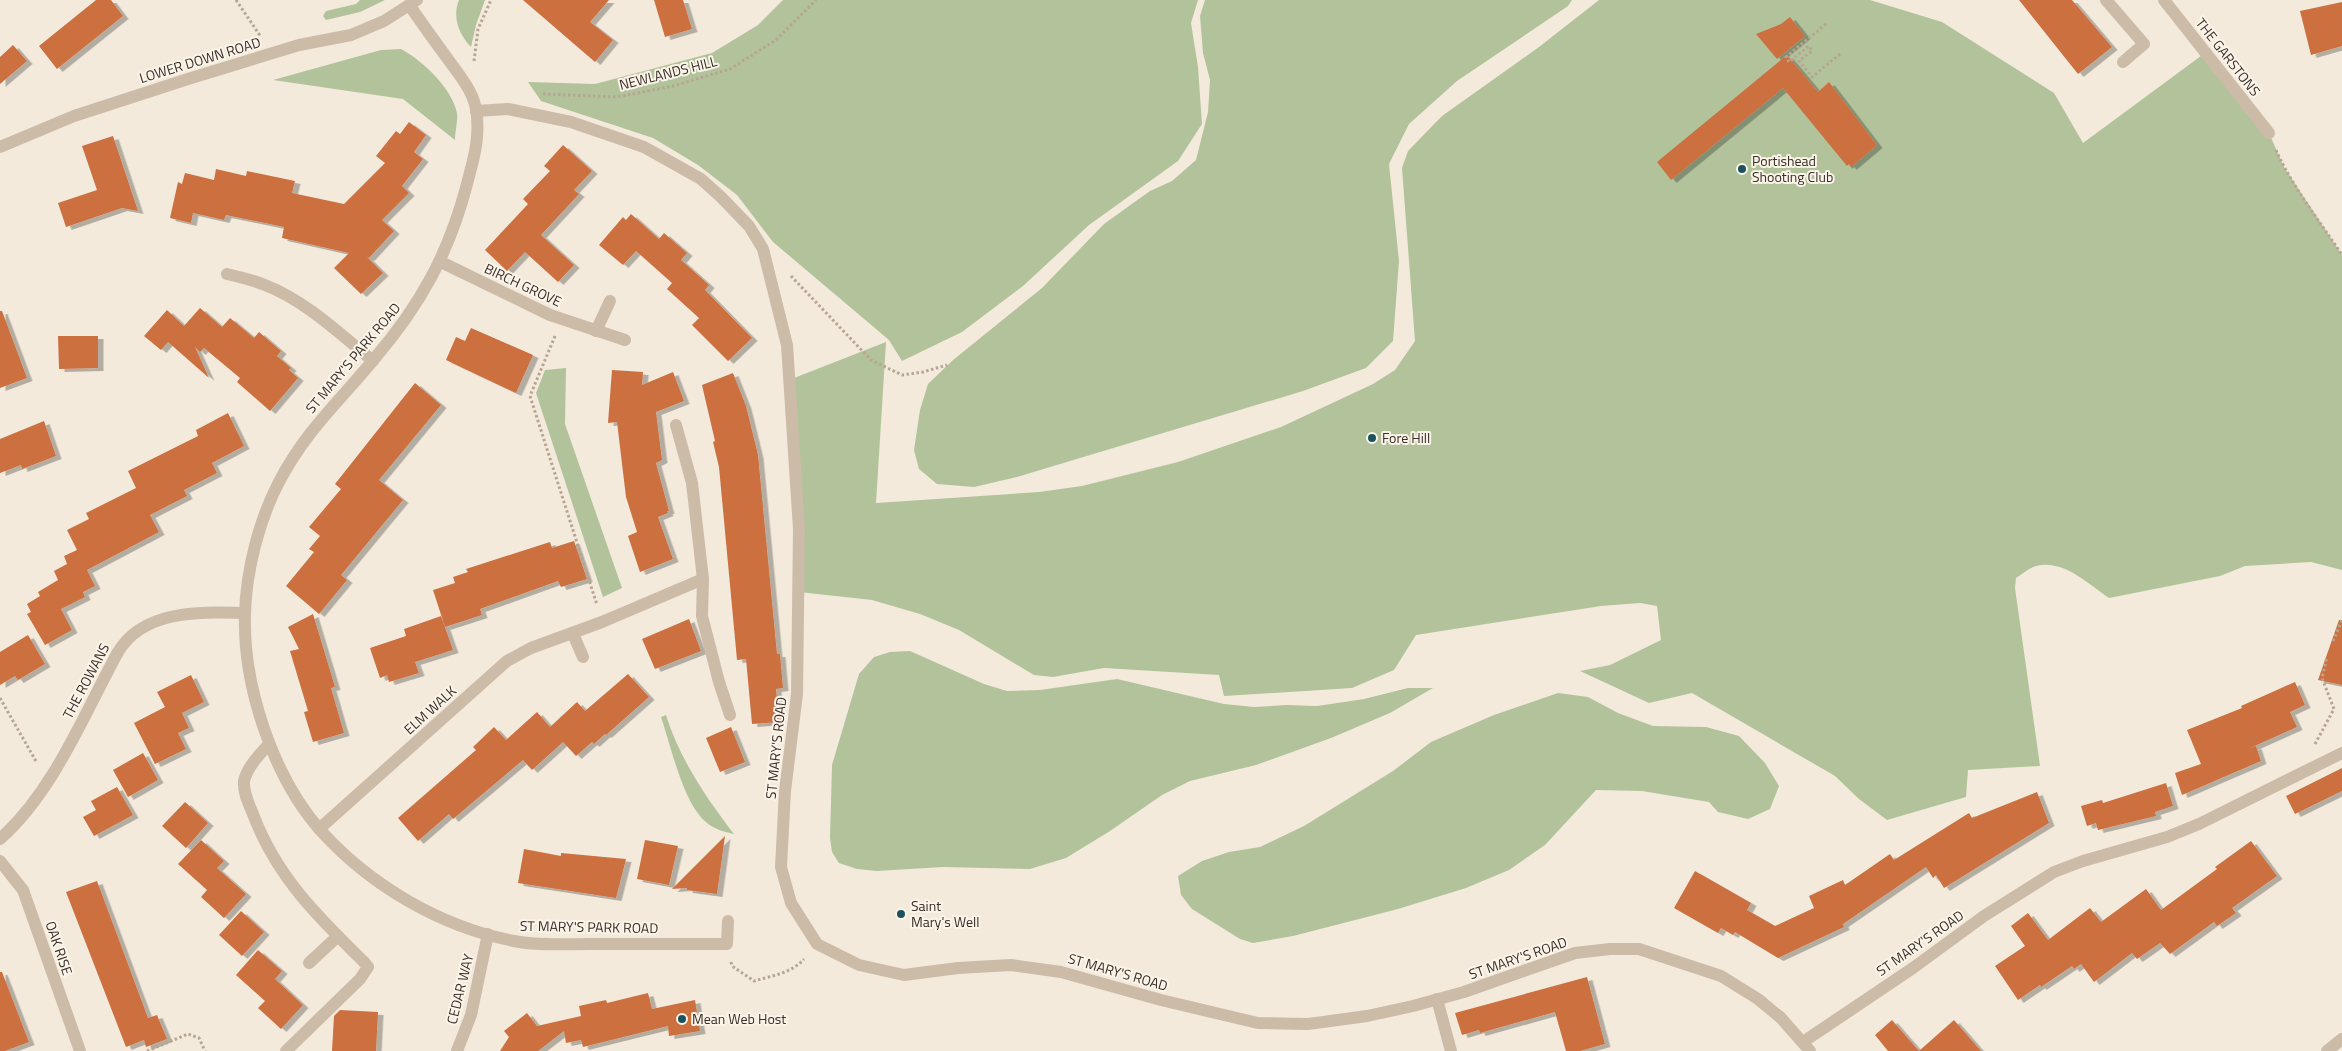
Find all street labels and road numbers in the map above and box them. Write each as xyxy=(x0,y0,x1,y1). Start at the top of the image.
street label: THE GARSTONS xyxy=(2191,13,2266,100)
street label: LOWER DOWN ROAD xyxy=(137,31,263,88)
street label: NEWLANDS HILL xyxy=(617,50,719,95)
street label: BIRCH GROVE xyxy=(481,257,566,312)
street label: ST MARY'S PARK ROAD xyxy=(300,298,405,417)
street label: THE ROWANS xyxy=(57,639,114,722)
street label: ELM WALK xyxy=(399,680,461,739)
street label: ST MARY'S ROAD xyxy=(760,696,791,800)
street label: ST MARY'S ROAD xyxy=(1872,905,1968,981)
street label: ST MARY'S PARK ROAD xyxy=(520,915,658,938)
street label: OAK RISE xyxy=(40,918,79,978)
street label: ST MARY'S ROAD xyxy=(1466,931,1570,984)
street label: ST MARY'S ROAD xyxy=(1066,947,1170,996)
street label: CEDAR WAY xyxy=(441,951,478,1026)

